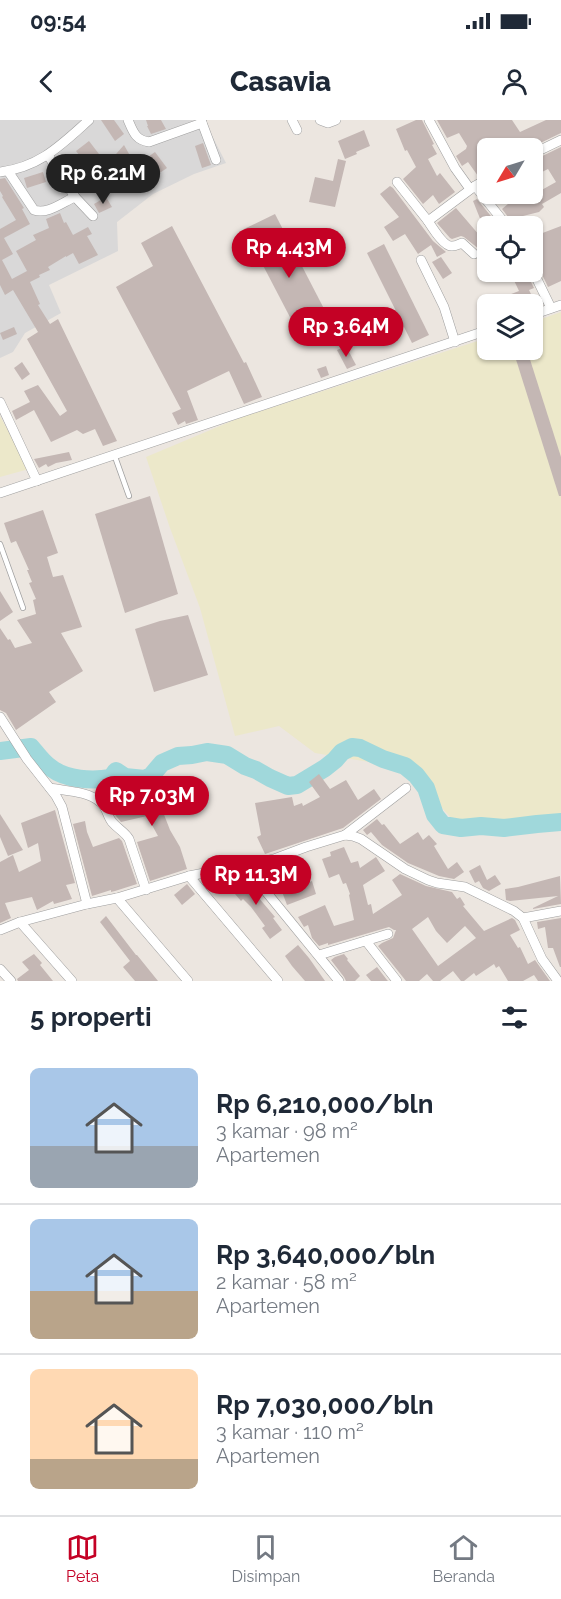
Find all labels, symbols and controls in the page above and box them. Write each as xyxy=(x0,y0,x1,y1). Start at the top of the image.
text: 09:54 xyxy=(30,8,87,34)
icon: back xyxy=(30,65,63,98)
icon: person xyxy=(498,65,531,98)
text: Casavia xyxy=(230,66,331,97)
north arrow xyxy=(477,138,543,204)
map controls xyxy=(477,138,543,360)
pin: Rp 6.21M xyxy=(41,154,165,205)
text: Rp 6.21M xyxy=(60,161,146,185)
button: locate xyxy=(477,216,543,282)
pin: Rp 4.43M xyxy=(227,228,351,279)
text: Rp 4.43M xyxy=(246,235,332,259)
button: layers xyxy=(477,294,543,360)
pin: Rp 3.64M xyxy=(284,307,408,358)
text: Rp 3.64M xyxy=(302,314,390,338)
pin: Rp 7.03M xyxy=(90,776,214,827)
text: Rp 7.03M xyxy=(109,783,195,807)
pin: Rp 11.3M xyxy=(194,855,318,906)
text: Rp 11.3M xyxy=(214,862,298,886)
icon: filters xyxy=(498,1001,531,1034)
text: 5 properti xyxy=(30,1002,152,1032)
text: Rp 6,210,000/bln xyxy=(216,1089,433,1119)
icon: home xyxy=(78,1092,150,1164)
text: 3 kamar · 98 m² xyxy=(216,1119,358,1143)
text: Apartemen xyxy=(216,1143,320,1167)
text: Rp 3,640,000/bln xyxy=(216,1240,435,1270)
icon: home xyxy=(78,1243,150,1315)
text: 2 kamar · 58 m² xyxy=(216,1270,357,1294)
text: Apartemen xyxy=(216,1294,320,1318)
text: Rp 7,030,000/bln xyxy=(216,1390,434,1420)
icon: home xyxy=(78,1393,150,1465)
text: 3 kamar · 110 m² xyxy=(216,1420,364,1444)
text: Apartemen xyxy=(216,1444,320,1468)
tab: Peta xyxy=(66,1531,99,1586)
tab: Disimpan xyxy=(232,1531,300,1586)
tab: Beranda xyxy=(433,1531,495,1586)

